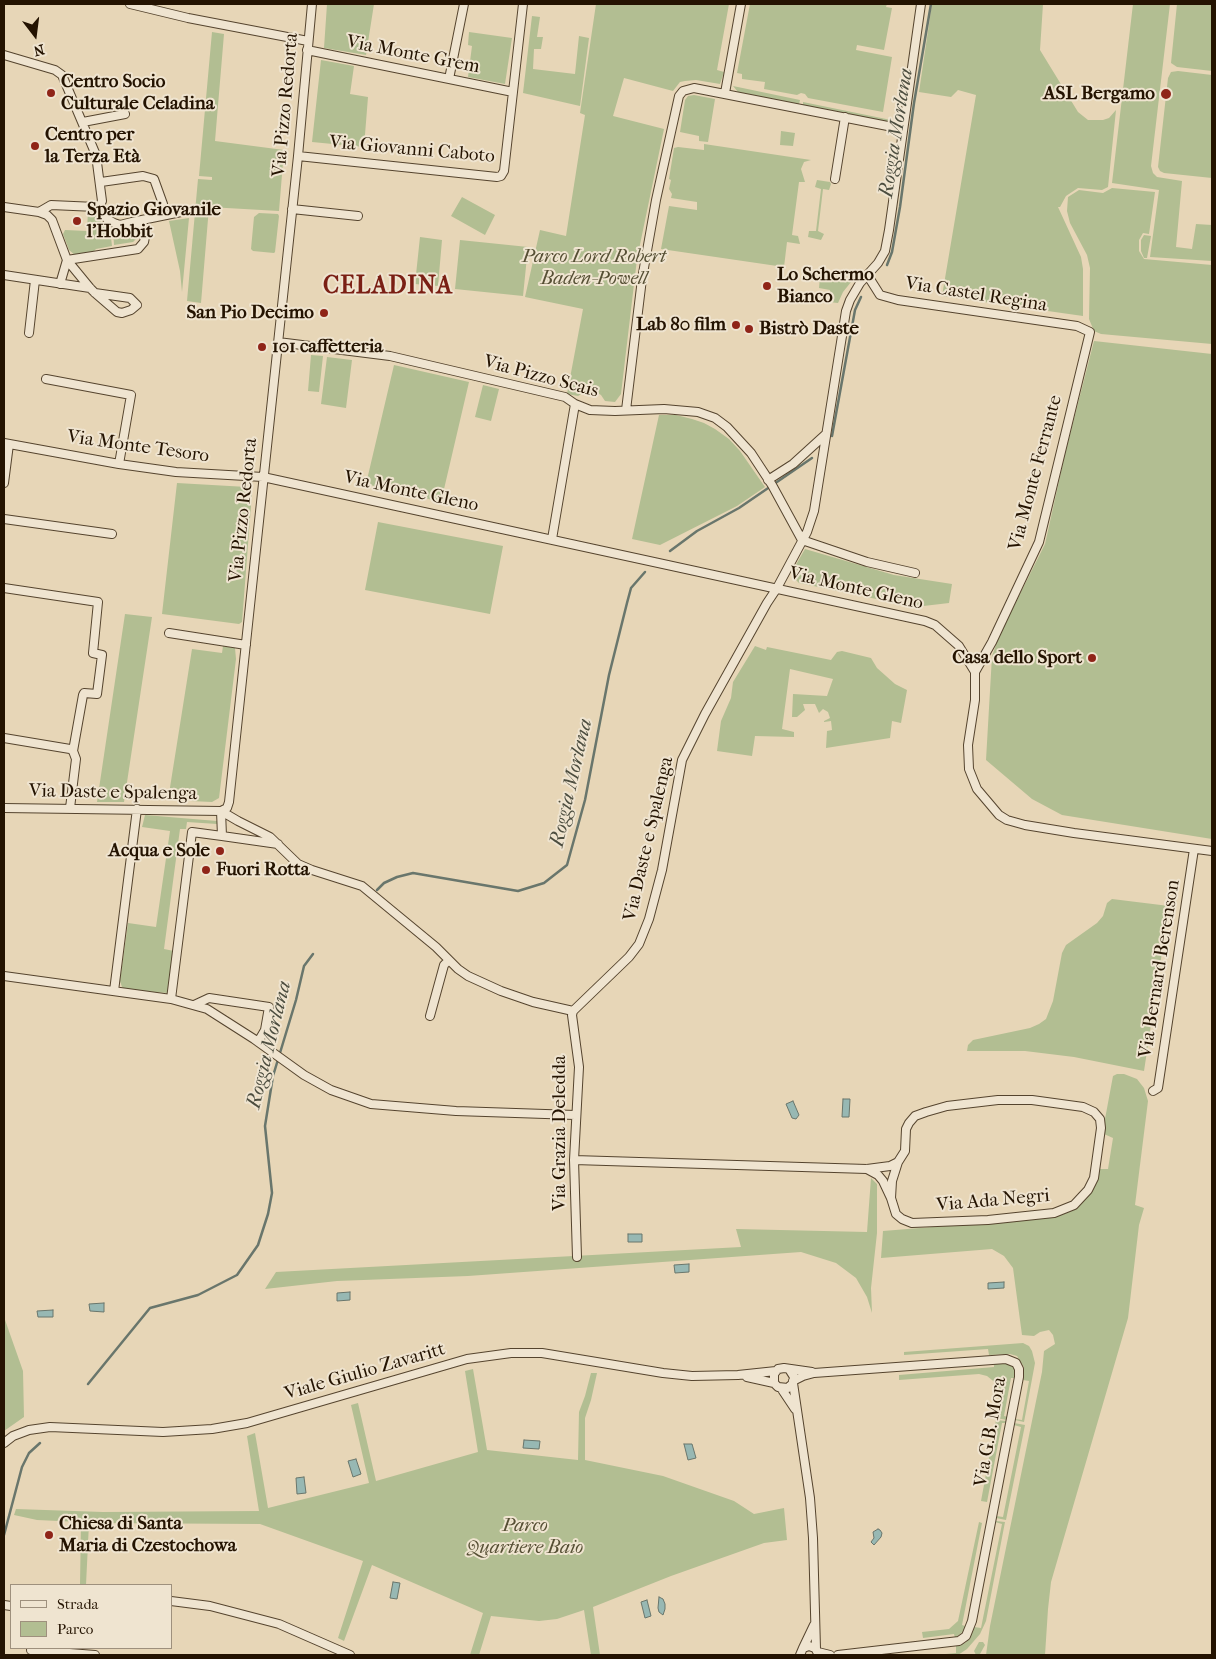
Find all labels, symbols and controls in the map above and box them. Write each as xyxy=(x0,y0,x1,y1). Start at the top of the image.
north arrow xyxy=(10,10,60,60)
street label: Via Monte Grem xyxy=(344,31,482,79)
street label: Via Pizzo Redorta xyxy=(268,32,304,178)
text: N xyxy=(32,40,46,60)
water label: Roggia Morlana xyxy=(875,67,919,199)
place label: Centro Socio Culturale Celadina xyxy=(61,71,215,115)
place label: ASL Bergamo xyxy=(1043,83,1155,105)
marker: Centro Socio Culturale Celadina xyxy=(45,87,57,99)
marker: ASL Bergamo xyxy=(1159,87,1173,101)
place label: Centro per la Terza Età xyxy=(45,124,140,168)
street label: Via Giovanni Caboto xyxy=(328,131,496,169)
marker: Centro per la Terza Età xyxy=(29,140,41,152)
place label: Spazio Giovanile l'Hobbit xyxy=(87,199,221,243)
marker: Spazio Giovanile l'Hobbit xyxy=(71,215,83,227)
park label: Parco Lord Robert Baden-Powell xyxy=(522,246,666,290)
place label: Lo Schermo Bianco xyxy=(777,264,874,308)
district label: CELADINA xyxy=(322,273,454,301)
street label: Via Castel Regina xyxy=(903,273,1049,317)
marker: Lo Schermo Bianco xyxy=(761,280,773,292)
place label: San Pio Decimo xyxy=(186,302,314,324)
marker: San Pio Decimo xyxy=(318,307,330,319)
place label: Lab 80 film xyxy=(636,314,726,336)
place label: Bistrò Daste xyxy=(759,318,859,340)
marker: Lab 80 film xyxy=(730,319,742,331)
marker: Bistrò Daste xyxy=(743,323,755,335)
place label: 101 caffetteria xyxy=(272,336,383,358)
marker: 101 caffetteria xyxy=(256,341,268,353)
street label: Via Pizzo Scais xyxy=(481,351,601,403)
street label: Via Monte Ferrante xyxy=(1004,393,1068,553)
street label: Via Monte Tesoro xyxy=(65,426,211,468)
street label: Via Pizzo Redorta xyxy=(225,437,263,583)
street label: Via Monte Gleno xyxy=(342,467,480,517)
street label: Via Monte Gleno xyxy=(787,562,925,616)
place label: Casa dello Sport xyxy=(952,647,1082,669)
marker: Casa dello Sport xyxy=(1086,652,1098,664)
water label: Roggia Morlana xyxy=(546,717,598,849)
street label: Via Daste e Spalenga xyxy=(619,754,679,924)
street label: Via Daste e Spalenga xyxy=(29,780,197,806)
place label: Acqua e Sole xyxy=(109,840,210,862)
marker: Acqua e Sole xyxy=(214,845,226,857)
place label: Fuori Rotta xyxy=(216,859,310,881)
marker: Fuori Rotta xyxy=(200,864,212,876)
street label: Via Bernard Berenson xyxy=(1135,878,1185,1060)
water label: Roggia Morlana xyxy=(243,979,297,1111)
street label: Via Grazia Deledda xyxy=(549,1055,571,1211)
street label: Via Ada Negri xyxy=(935,1185,1051,1217)
street label: Viale Giulio Zavaritt xyxy=(282,1338,448,1406)
street label: Via G.B. Mora xyxy=(970,1375,1012,1489)
place label: Chiesa di Santa Maria di Czestochowa xyxy=(59,1513,237,1557)
park label: Parco Quartiere Baio xyxy=(467,1515,583,1559)
marker: Chiesa di Santa Maria di Czestochowa xyxy=(43,1529,55,1541)
legend xyxy=(10,1584,172,1649)
text: Strada xyxy=(57,1595,99,1613)
text: Parco xyxy=(57,1620,93,1638)

